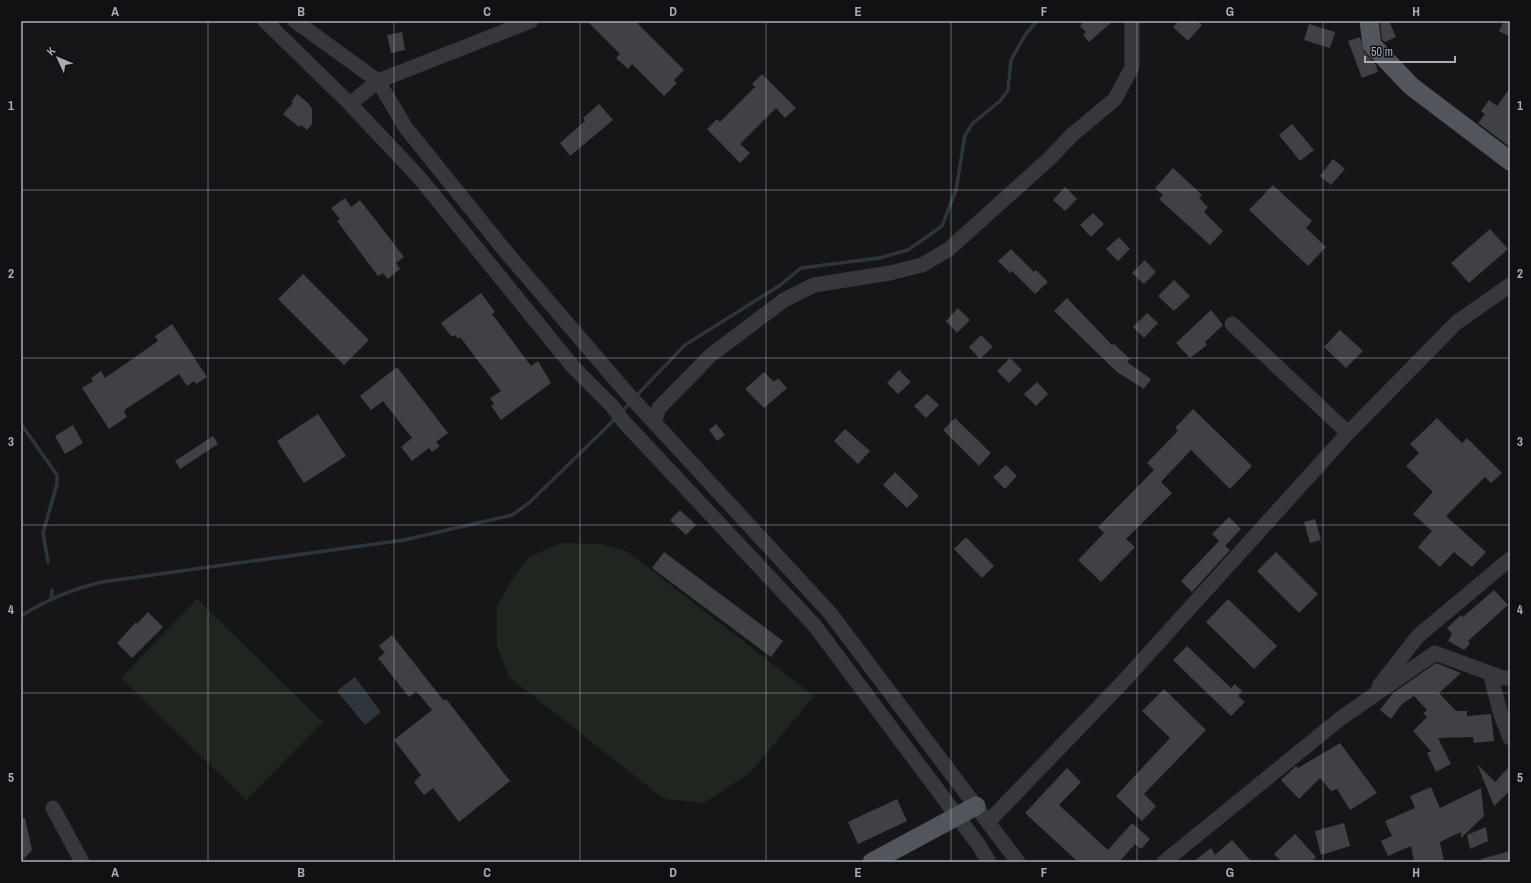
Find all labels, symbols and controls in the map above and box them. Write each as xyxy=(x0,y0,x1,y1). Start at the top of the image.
text: A xyxy=(111,3,119,20)
text: B xyxy=(297,3,305,20)
text: C xyxy=(483,3,491,20)
text: D xyxy=(669,3,677,20)
text: E xyxy=(854,3,862,20)
text: F xyxy=(1041,3,1048,20)
text: G xyxy=(1226,3,1234,20)
text: H xyxy=(1412,3,1420,20)
north arrow xyxy=(38,38,78,78)
scale bar xyxy=(1365,38,1455,64)
text: K xyxy=(44,43,58,58)
text: 50 m xyxy=(1371,44,1393,60)
text: 1 xyxy=(8,97,14,114)
text: 1 xyxy=(1517,97,1523,114)
text: 2 xyxy=(8,265,14,282)
text: 2 xyxy=(1517,265,1523,282)
text: 3 xyxy=(8,433,14,450)
text: 3 xyxy=(1517,433,1523,450)
text: 4 xyxy=(8,601,14,618)
text: 4 xyxy=(1517,601,1523,618)
text: 5 xyxy=(8,769,14,786)
text: 5 xyxy=(1517,769,1523,786)
text: A xyxy=(111,864,119,881)
text: B xyxy=(297,864,305,881)
text: C xyxy=(483,864,491,881)
text: D xyxy=(669,864,677,881)
text: E xyxy=(854,864,862,881)
text: F xyxy=(1041,864,1048,881)
text: G xyxy=(1226,864,1234,881)
text: H xyxy=(1412,864,1420,881)

